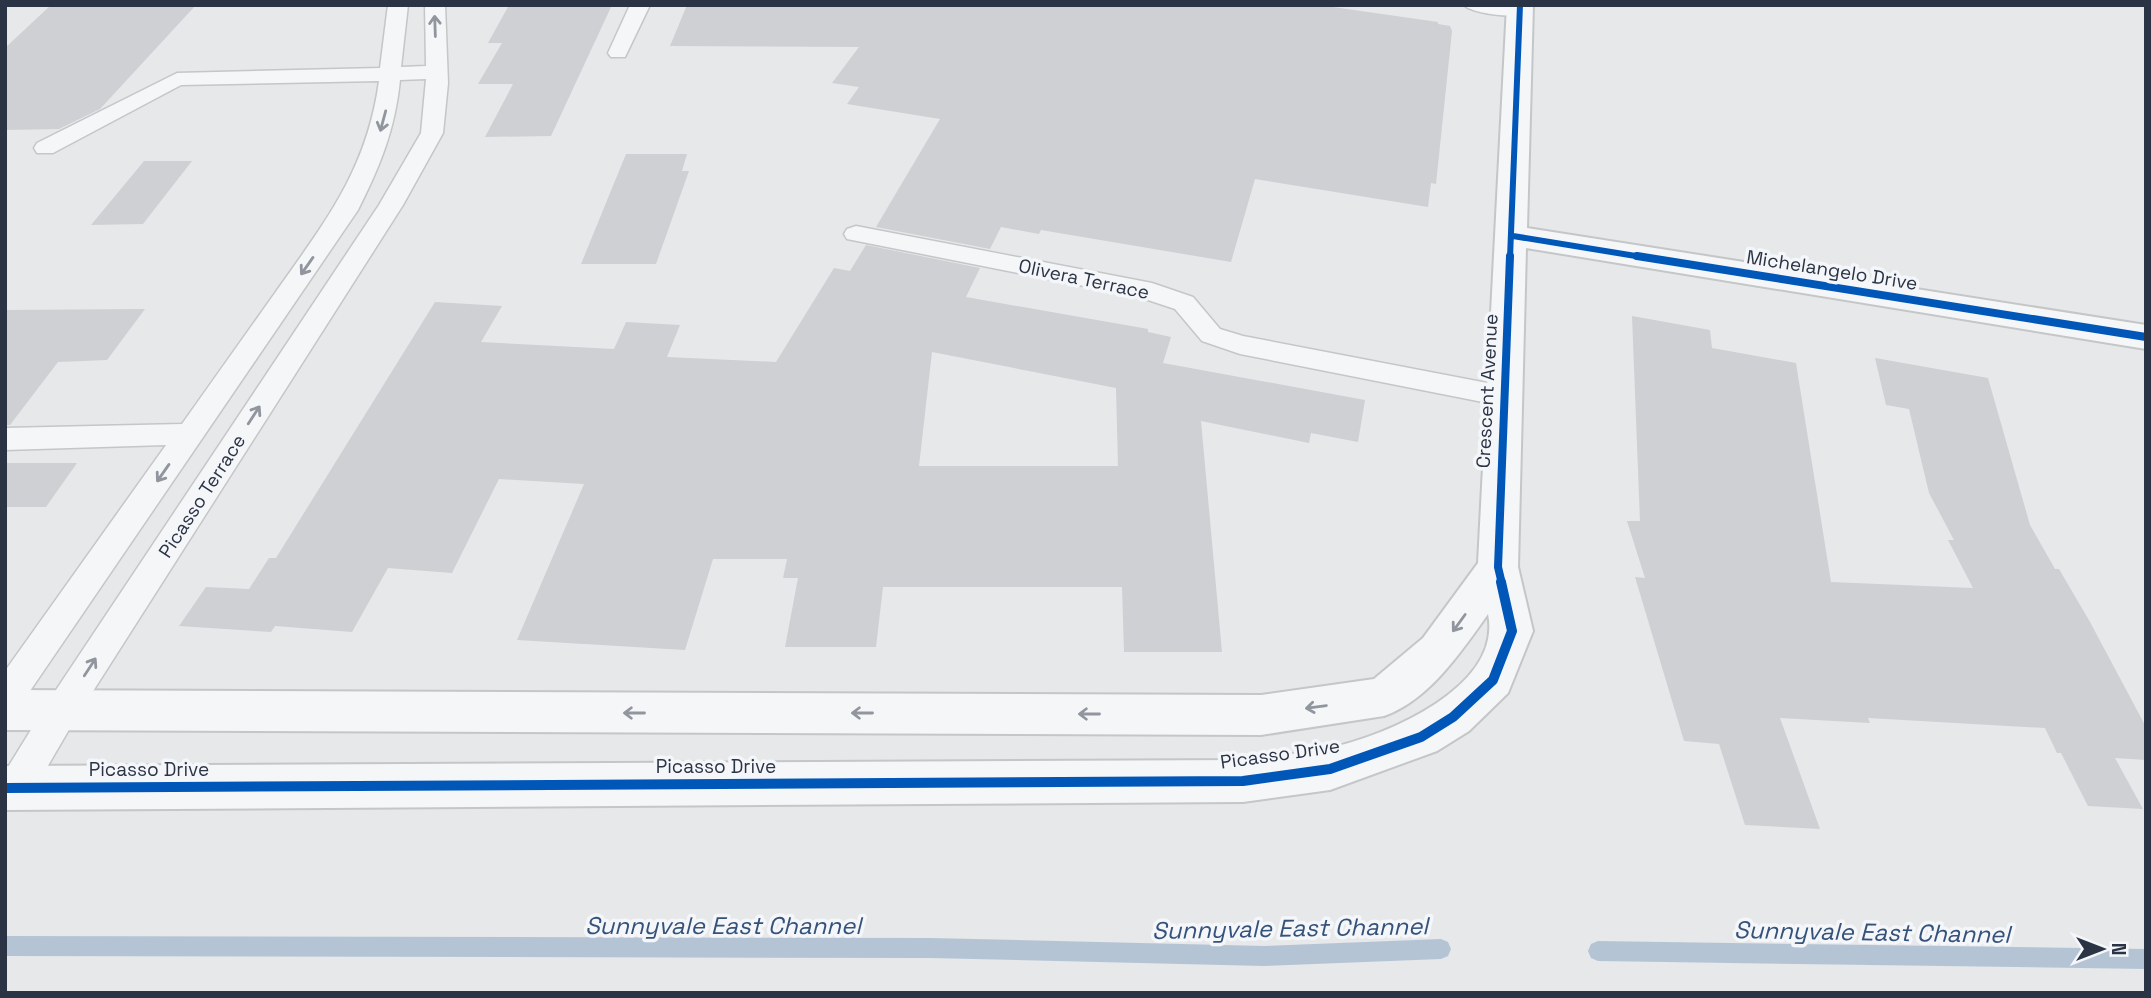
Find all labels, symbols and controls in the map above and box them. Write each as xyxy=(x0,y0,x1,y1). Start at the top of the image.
one-way arrow xyxy=(428,14,441,37)
one-way arrow xyxy=(376,110,389,132)
street label: Michelangelo Drive xyxy=(1745,244,1919,296)
street label: Olivera Terrace xyxy=(1016,253,1152,305)
one-way arrow xyxy=(300,256,314,275)
street label: Crescent Avenue xyxy=(1470,313,1504,469)
one-way arrow xyxy=(247,406,261,425)
street label: Picasso Terrace xyxy=(153,430,251,562)
one-way arrow xyxy=(156,463,170,482)
one-way arrow xyxy=(1451,613,1466,632)
one-way arrow xyxy=(83,658,97,678)
one-way arrow xyxy=(1305,701,1328,714)
one-way arrow xyxy=(623,706,646,720)
one-way arrow xyxy=(850,706,873,720)
one-way arrow xyxy=(1078,707,1101,721)
street label: Picasso Drive xyxy=(1219,733,1341,775)
street label: Picasso Drive xyxy=(656,754,776,779)
street label: Picasso Drive xyxy=(89,757,209,782)
water label: Sunnyvale East Channel xyxy=(585,910,864,941)
water label: Sunnyvale East Channel xyxy=(1152,910,1431,946)
water label: Sunnyvale East Channel xyxy=(1734,914,2013,950)
north arrow xyxy=(2067,914,2137,984)
text: N xyxy=(2106,943,2131,955)

